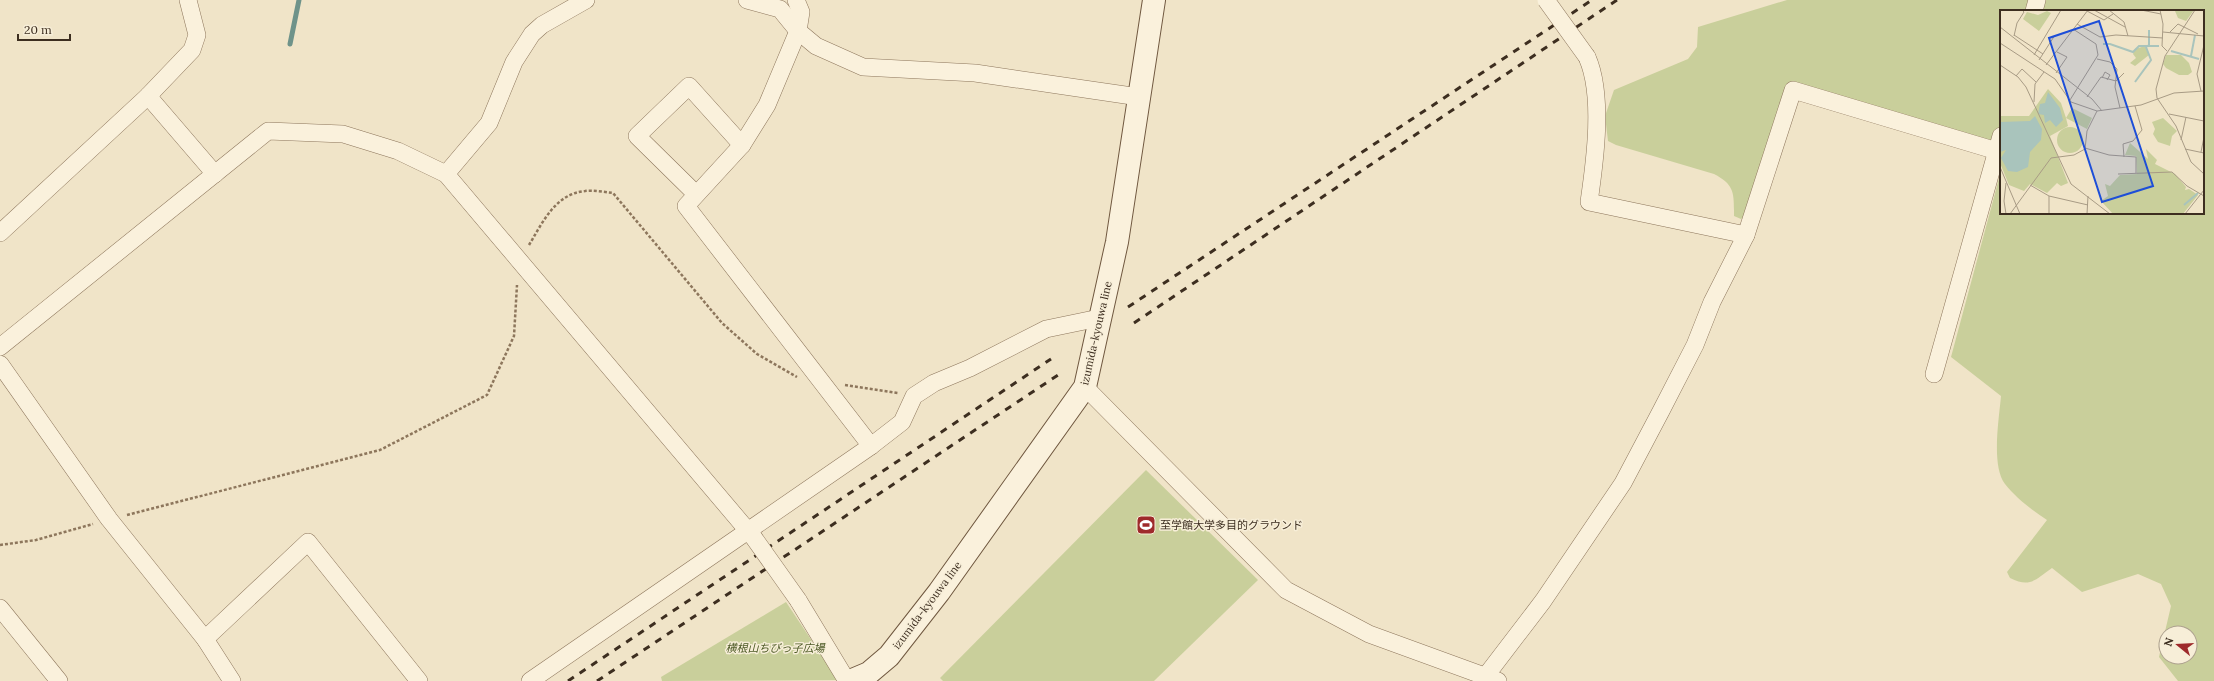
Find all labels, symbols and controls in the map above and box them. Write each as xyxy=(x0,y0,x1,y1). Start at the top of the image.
inset map xyxy=(2000,10,2204,214)
scale bar xyxy=(18,16,70,42)
text: 20 m xyxy=(24,22,52,37)
street label: izumida-kyouwa line xyxy=(1077,280,1115,386)
sports icon: 至学館大学多目的グラウンド xyxy=(1135,514,1157,536)
place label: 至学館大学多目的グラウンド xyxy=(1160,518,1303,532)
street label: izumida-kyouwa line xyxy=(889,558,965,652)
north arrow xyxy=(2158,625,2198,665)
text: N xyxy=(2161,635,2177,648)
park label: 横根山ちびっ子広場 xyxy=(726,641,826,655)

